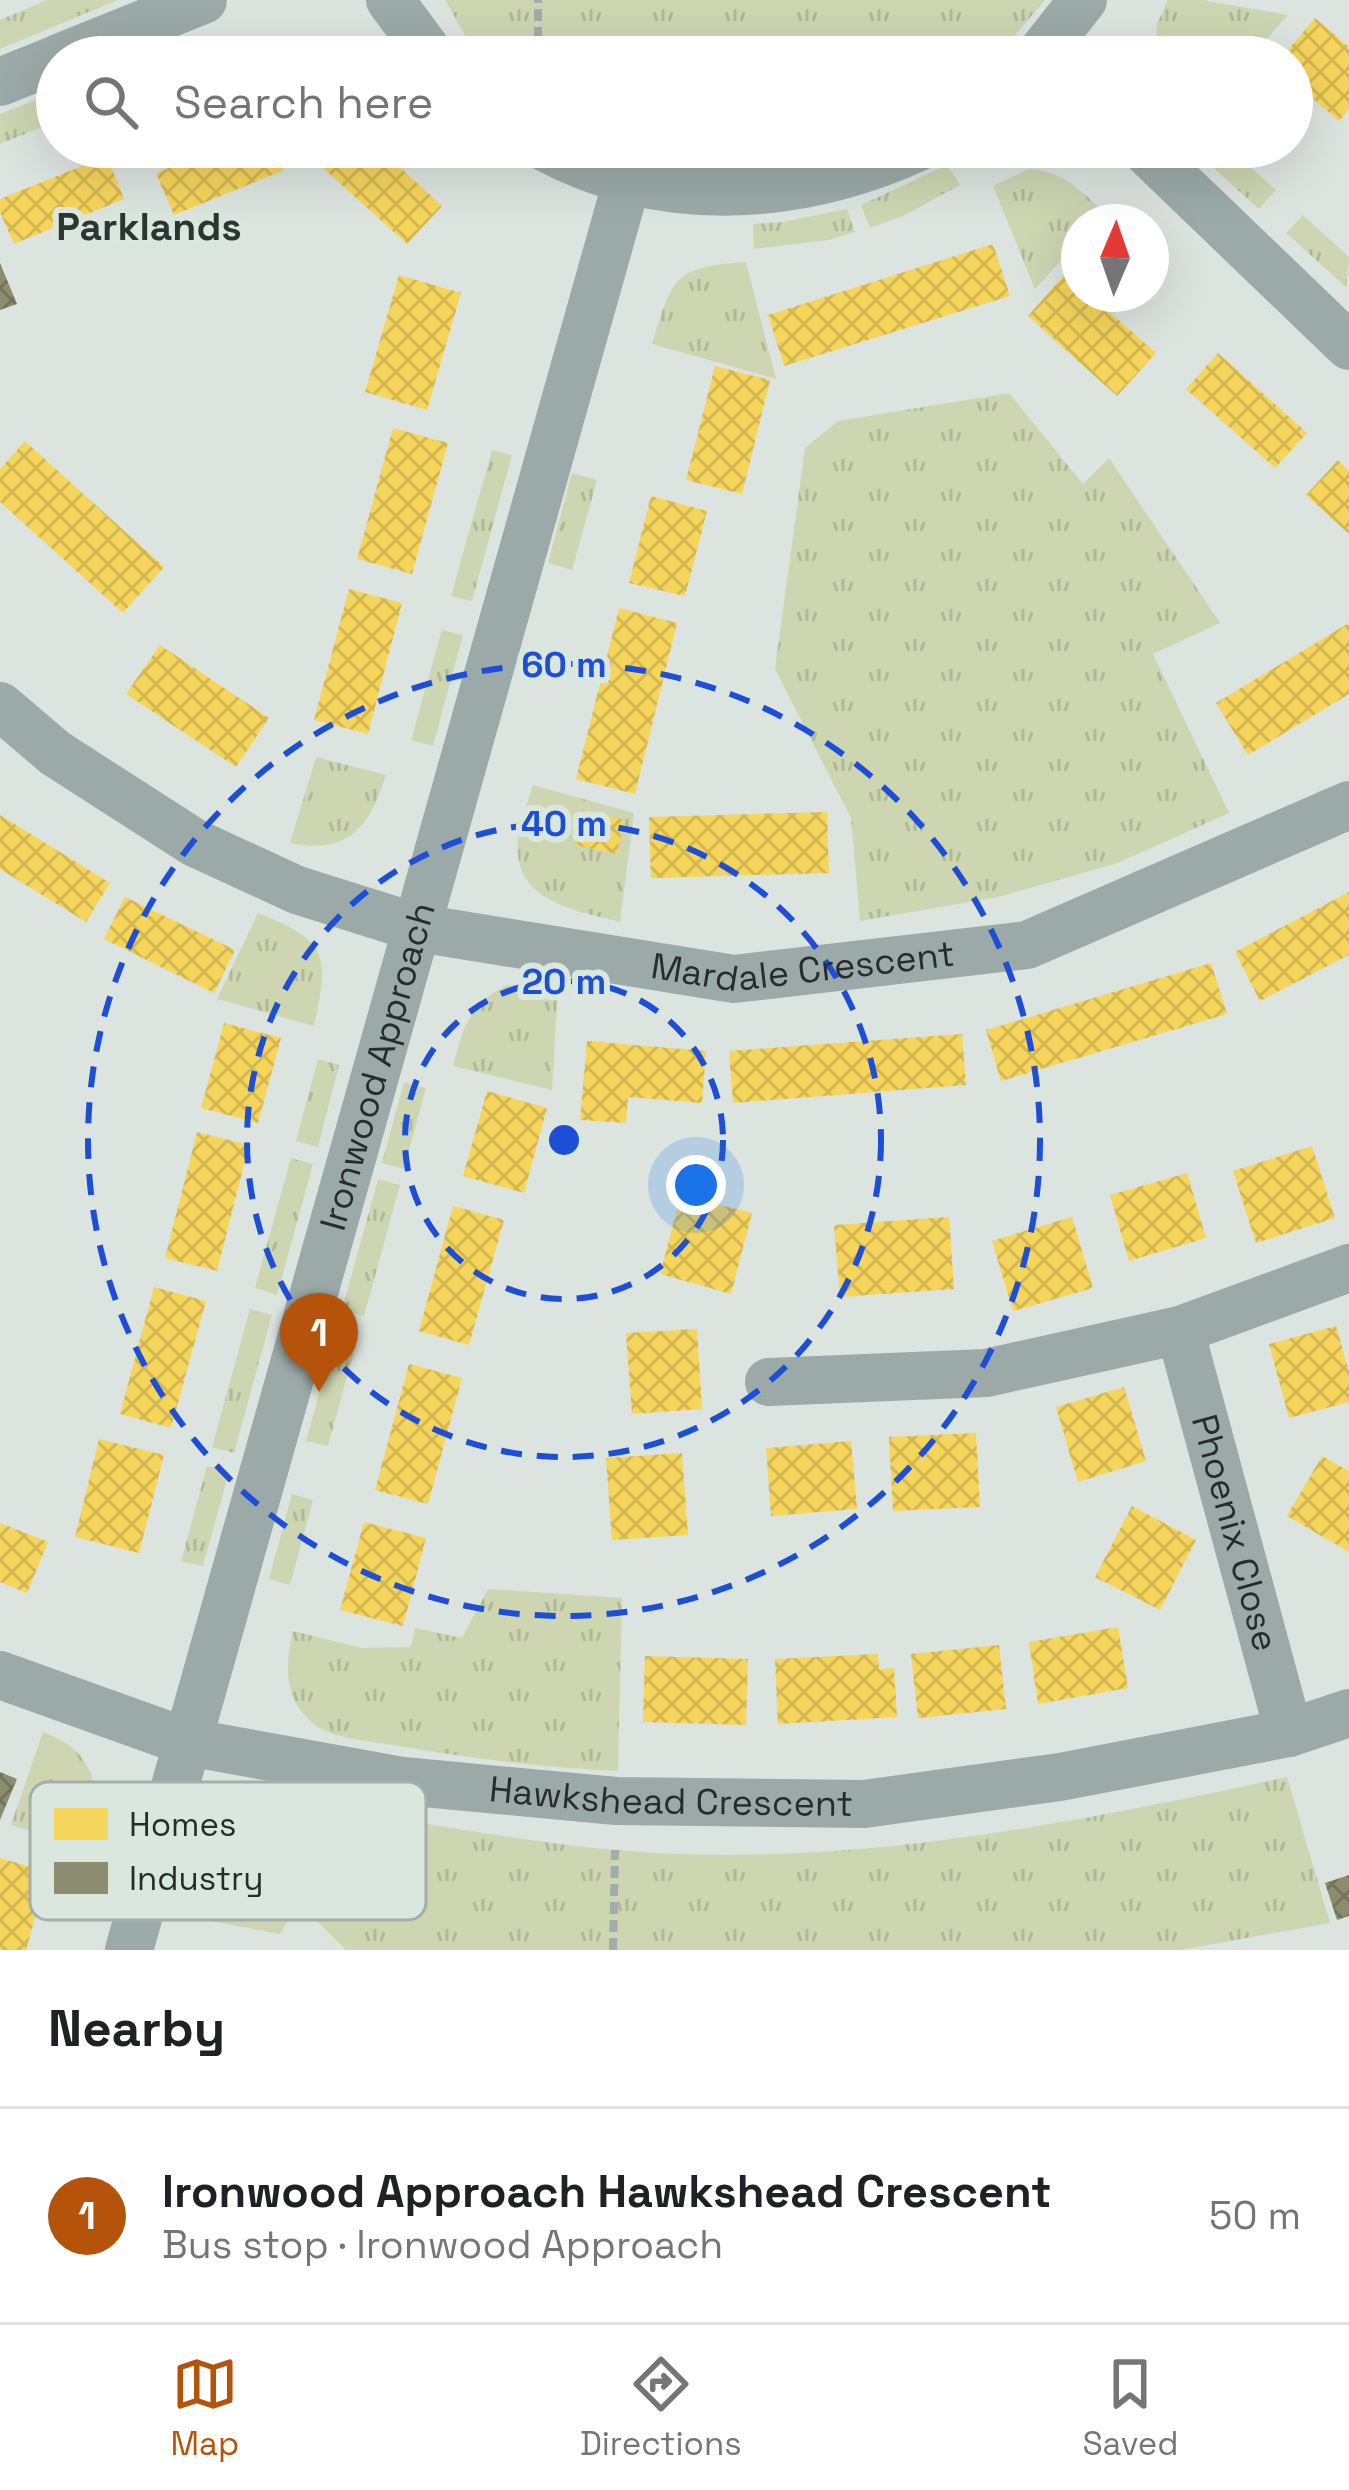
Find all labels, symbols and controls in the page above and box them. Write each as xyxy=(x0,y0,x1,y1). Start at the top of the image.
search box xyxy=(36,36,1313,168)
icon: search xyxy=(78,69,144,135)
text: Search here xyxy=(174,74,433,131)
district label: Parklands xyxy=(56,202,242,251)
north arrow xyxy=(1061,204,1169,312)
text: 60 m xyxy=(521,642,607,688)
text: 40 m xyxy=(521,801,607,847)
street label: Ironwood Approach xyxy=(310,897,446,1236)
street label: Mardale Crescent xyxy=(648,931,957,1002)
text: 20 m xyxy=(522,959,606,1005)
centre of rings xyxy=(543,1119,585,1161)
your location xyxy=(666,1155,726,1215)
pin: 1 xyxy=(280,1293,358,1392)
street label: Phoenix Close xyxy=(1181,1409,1289,1656)
street label: Hawkshead Crescent xyxy=(487,1766,853,1827)
legend xyxy=(30,1782,426,1920)
text: Homes xyxy=(129,1804,236,1846)
text: Industry xyxy=(129,1858,264,1900)
text: Nearby xyxy=(48,1996,225,2061)
text: Ironwood Approach Hawkshead Crescent xyxy=(162,2163,1052,2220)
text: 1 xyxy=(78,2191,96,2240)
text: 50 m xyxy=(1209,2191,1301,2240)
text: Bus stop · Ironwood Approach xyxy=(162,2220,723,2269)
tab: Map xyxy=(170,2351,239,2465)
tab: Directions xyxy=(580,2351,742,2465)
tab: Saved xyxy=(1082,2351,1179,2465)

